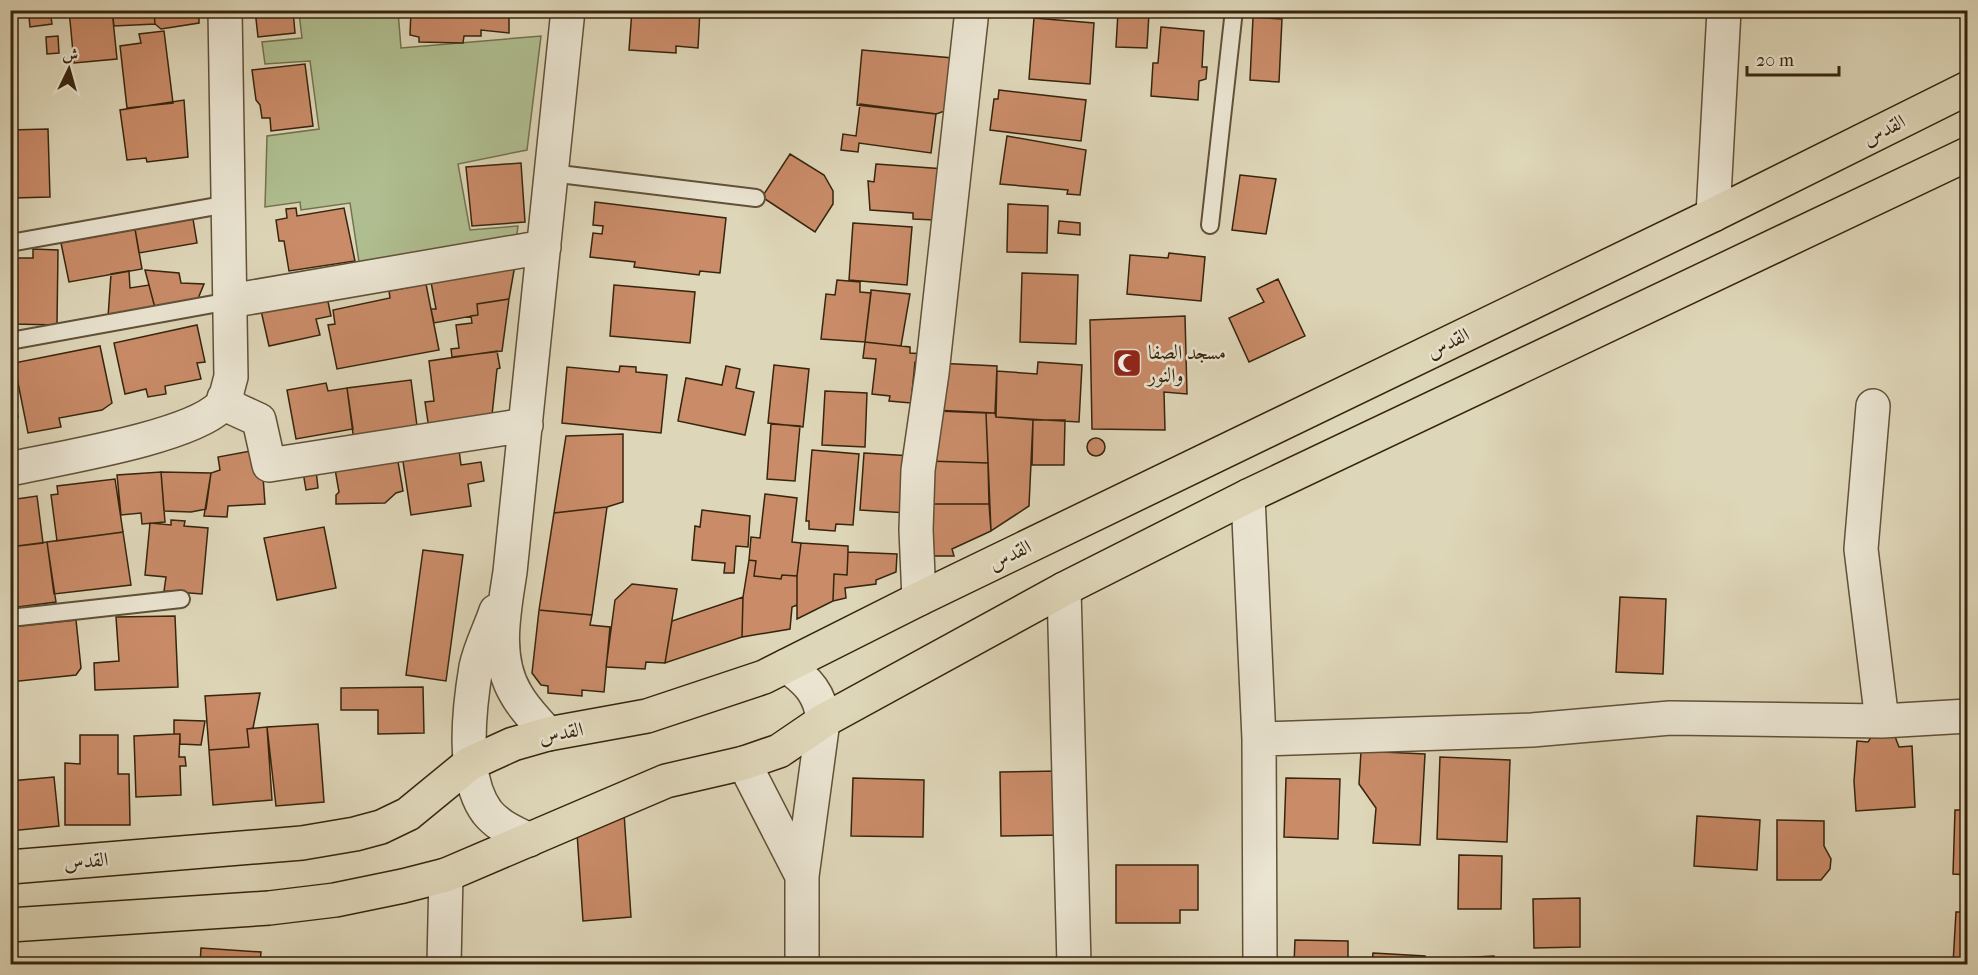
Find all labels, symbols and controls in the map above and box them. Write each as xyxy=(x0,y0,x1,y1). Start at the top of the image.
north arrow xyxy=(39,39,99,99)
scale bar xyxy=(1747,39,1838,77)
text: ش xyxy=(62,44,79,65)
text: 20 m xyxy=(1756,50,1794,71)
street label: القدس xyxy=(1859,110,1909,150)
street label: القدس xyxy=(1423,323,1473,363)
place label: مسجد الصفا والنور xyxy=(1146,341,1226,388)
mosque icon: مسجد الصفا والنور xyxy=(1111,347,1143,379)
street label: القدس xyxy=(985,535,1035,575)
street label: القدس xyxy=(537,717,585,749)
street label: القدس xyxy=(63,848,109,874)

